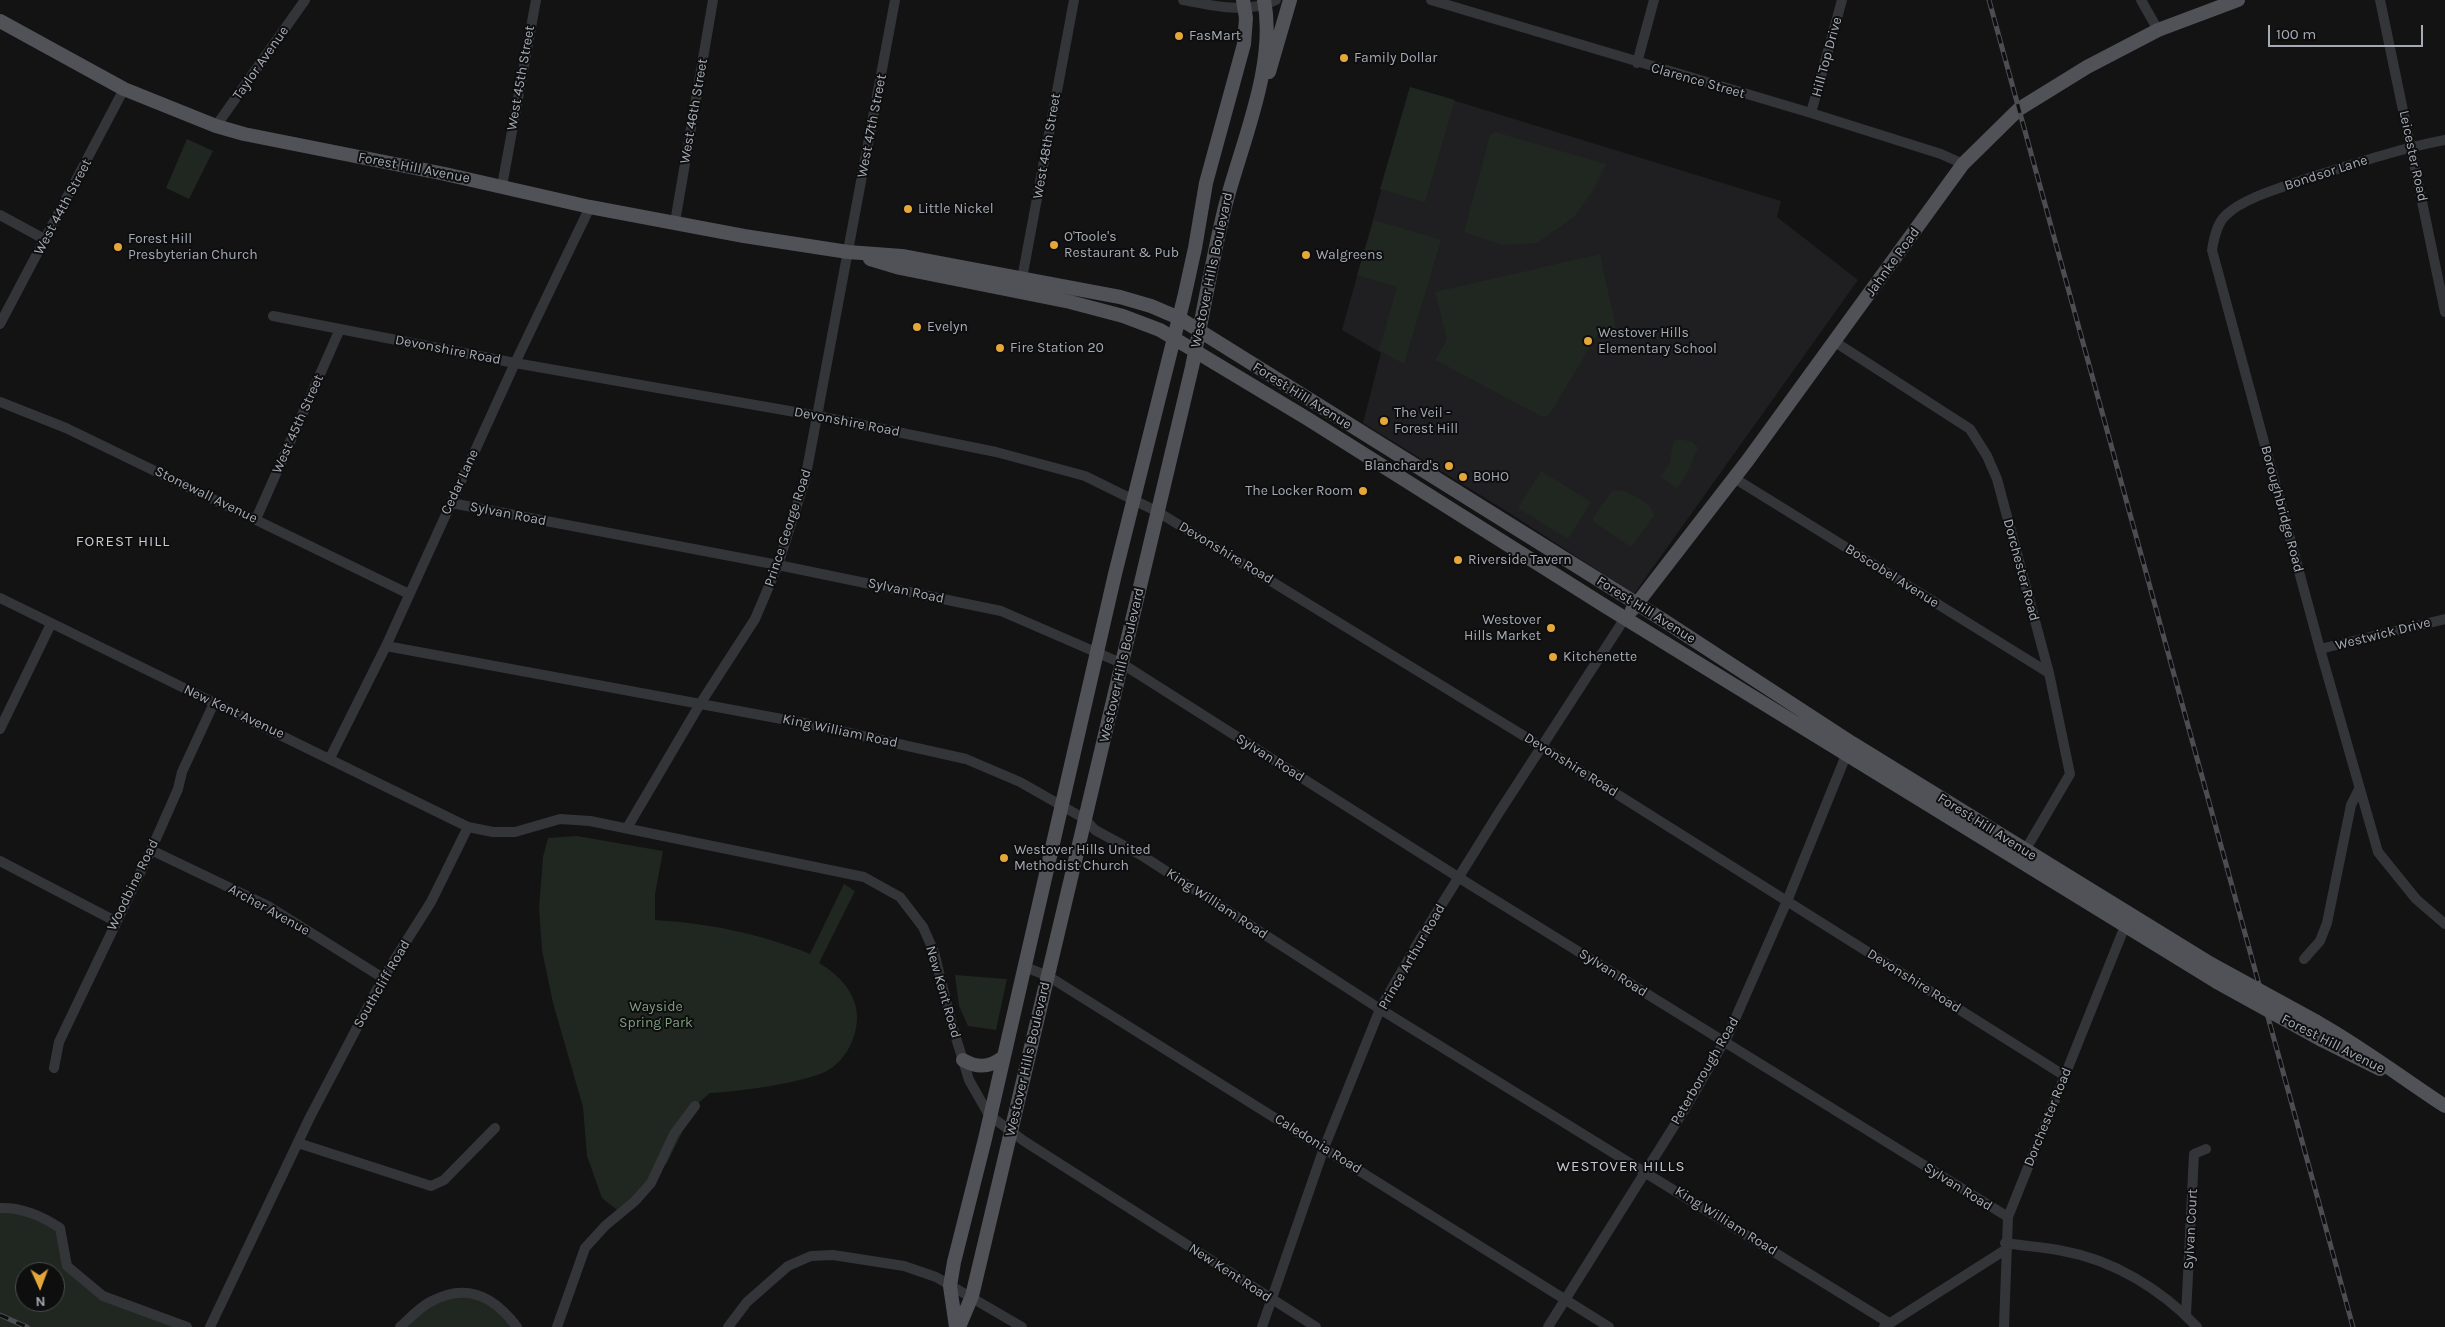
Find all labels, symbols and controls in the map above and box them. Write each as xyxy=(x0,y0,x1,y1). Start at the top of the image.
street label: Hill Top Drive xyxy=(1808,15,1846,99)
scale bar xyxy=(2270,15,2425,47)
street label: Taylor Avenue xyxy=(229,23,293,103)
street label: West 45th Street xyxy=(503,24,539,132)
text: 100 m xyxy=(2276,25,2316,43)
place label: FasMart xyxy=(1189,28,1241,44)
marker: FasMart xyxy=(1173,30,1185,42)
place label: Family Dollar xyxy=(1354,50,1437,66)
marker: Family Dollar xyxy=(1338,52,1350,64)
street label: West 46th Street xyxy=(676,57,712,165)
street label: Clarence Street xyxy=(1649,60,1747,102)
street label: West 47th Street xyxy=(854,73,890,179)
street label: West 48th Street xyxy=(1029,92,1065,200)
street label: Leicester Road xyxy=(2395,109,2431,203)
street label: Forest Hill Avenue xyxy=(357,149,471,187)
street label: Bondsor Lane xyxy=(2282,152,2370,194)
street label: West 44th Street xyxy=(31,156,95,258)
street label: Westover Hills Boulevard xyxy=(1187,191,1237,349)
place label: Little Nickel xyxy=(918,201,994,217)
marker: Little Nickel xyxy=(902,203,914,215)
street label: Jahnke Road xyxy=(1862,224,1924,300)
place label: O'Toole's Restaurant & Pub xyxy=(1064,229,1179,262)
place label: Forest Hill Presbyterian Church xyxy=(128,231,258,264)
marker: O'Toole's Restaurant & Pub xyxy=(1048,239,1060,251)
marker: Forest Hill Presbyterian Church xyxy=(112,241,124,253)
place label: Walgreens xyxy=(1316,247,1383,263)
marker: Walgreens xyxy=(1300,249,1312,261)
place label: Evelyn xyxy=(927,319,968,335)
marker: Evelyn xyxy=(911,321,923,333)
place label: Westover Hills Elementary School xyxy=(1598,325,1717,358)
street label: Devonshire Road xyxy=(394,332,502,368)
marker: Westover Hills Elementary School xyxy=(1582,335,1594,347)
place label: Fire Station 20 xyxy=(1010,340,1104,356)
marker: Fire Station 20 xyxy=(994,342,1006,354)
street label: Forest Hill Avenue xyxy=(1249,359,1355,433)
street label: West 45th Street xyxy=(269,372,327,476)
street label: Devonshire Road xyxy=(793,404,901,440)
place label: The Veil - Forest Hill xyxy=(1394,405,1458,438)
marker: The Veil - Forest Hill xyxy=(1378,415,1390,427)
street label: Boroughbridge Road xyxy=(2257,444,2307,574)
street label: Cedar Lane xyxy=(438,447,482,517)
place label: Blanchard's xyxy=(1364,458,1439,474)
marker: Blanchard's xyxy=(1443,460,1455,472)
street label: Stonewall Avenue xyxy=(152,463,260,527)
street label: Prince George Road xyxy=(761,467,815,589)
place label: BOHO xyxy=(1473,469,1509,485)
marker: BOHO xyxy=(1457,471,1469,483)
place label: The Locker Room xyxy=(1245,483,1353,499)
marker: The Locker Room xyxy=(1357,485,1369,497)
street label: Sylvan Road xyxy=(468,498,548,530)
street label: Dorchester Road xyxy=(1999,517,2043,623)
street label: Devonshire Road xyxy=(1176,518,1276,588)
district label: FOREST HILL xyxy=(74,533,172,551)
street label: Boscobel Avenue xyxy=(1842,540,1942,612)
place label: Riverside Tavern xyxy=(1468,552,1572,568)
marker: Riverside Tavern xyxy=(1452,554,1464,566)
street label: Forest Hill Avenue xyxy=(1593,573,1699,647)
street label: Sylvan Road xyxy=(866,575,946,607)
street label: Westover Hills Boulevard xyxy=(1096,586,1148,744)
place label: Westover Hills Market xyxy=(1464,612,1541,644)
street label: Westwick Drive xyxy=(2334,614,2432,654)
marker: Westover Hills Market xyxy=(1545,622,1557,634)
place label: Kitchenette xyxy=(1563,649,1637,665)
marker: Kitchenette xyxy=(1547,651,1559,663)
street label: New Kent Avenue xyxy=(181,681,287,743)
street label: King William Road xyxy=(781,711,899,751)
street label: Devonshire Road xyxy=(1521,729,1621,801)
street label: Sylvan Road xyxy=(1233,730,1307,786)
street label: Forest Hill Avenue xyxy=(1934,790,2040,864)
street label: Woodbine Road xyxy=(104,837,162,933)
place label: Westover Hills United Methodist Church xyxy=(1014,842,1151,874)
marker: Westover Hills United Methodist Church xyxy=(998,852,1010,864)
street label: King William Road xyxy=(1163,865,1271,943)
street label: Archer Avenue xyxy=(225,881,313,939)
street label: Prince Arthur Road xyxy=(1375,901,1449,1013)
street label: Southcliff Road xyxy=(350,937,414,1031)
street label: New Kent Road xyxy=(922,944,964,1040)
street label: Sylvan Road xyxy=(1576,945,1650,1001)
street label: Devonshire Road xyxy=(1864,945,1964,1017)
street label: Westover Hills Boulevard xyxy=(1002,980,1054,1138)
park label: Wayside Spring Park xyxy=(619,999,693,1032)
street label: Forest Hill Avenue xyxy=(2279,1011,2387,1077)
street label: Peterborough Road xyxy=(1667,1014,1743,1128)
street label: Dorchester Road xyxy=(2021,1065,2075,1169)
street label: Caledonia Road xyxy=(1271,1111,1365,1177)
district label: WESTOVER HILLS xyxy=(1555,1158,1687,1176)
street label: Sylvan Road xyxy=(1921,1159,1995,1215)
street label: King William Road xyxy=(1672,1183,1780,1259)
street label: Sylvan Court xyxy=(2181,1188,2201,1270)
street label: New Kent Road xyxy=(1186,1240,1274,1306)
north arrow xyxy=(15,1262,65,1312)
text: N xyxy=(35,1293,46,1310)

